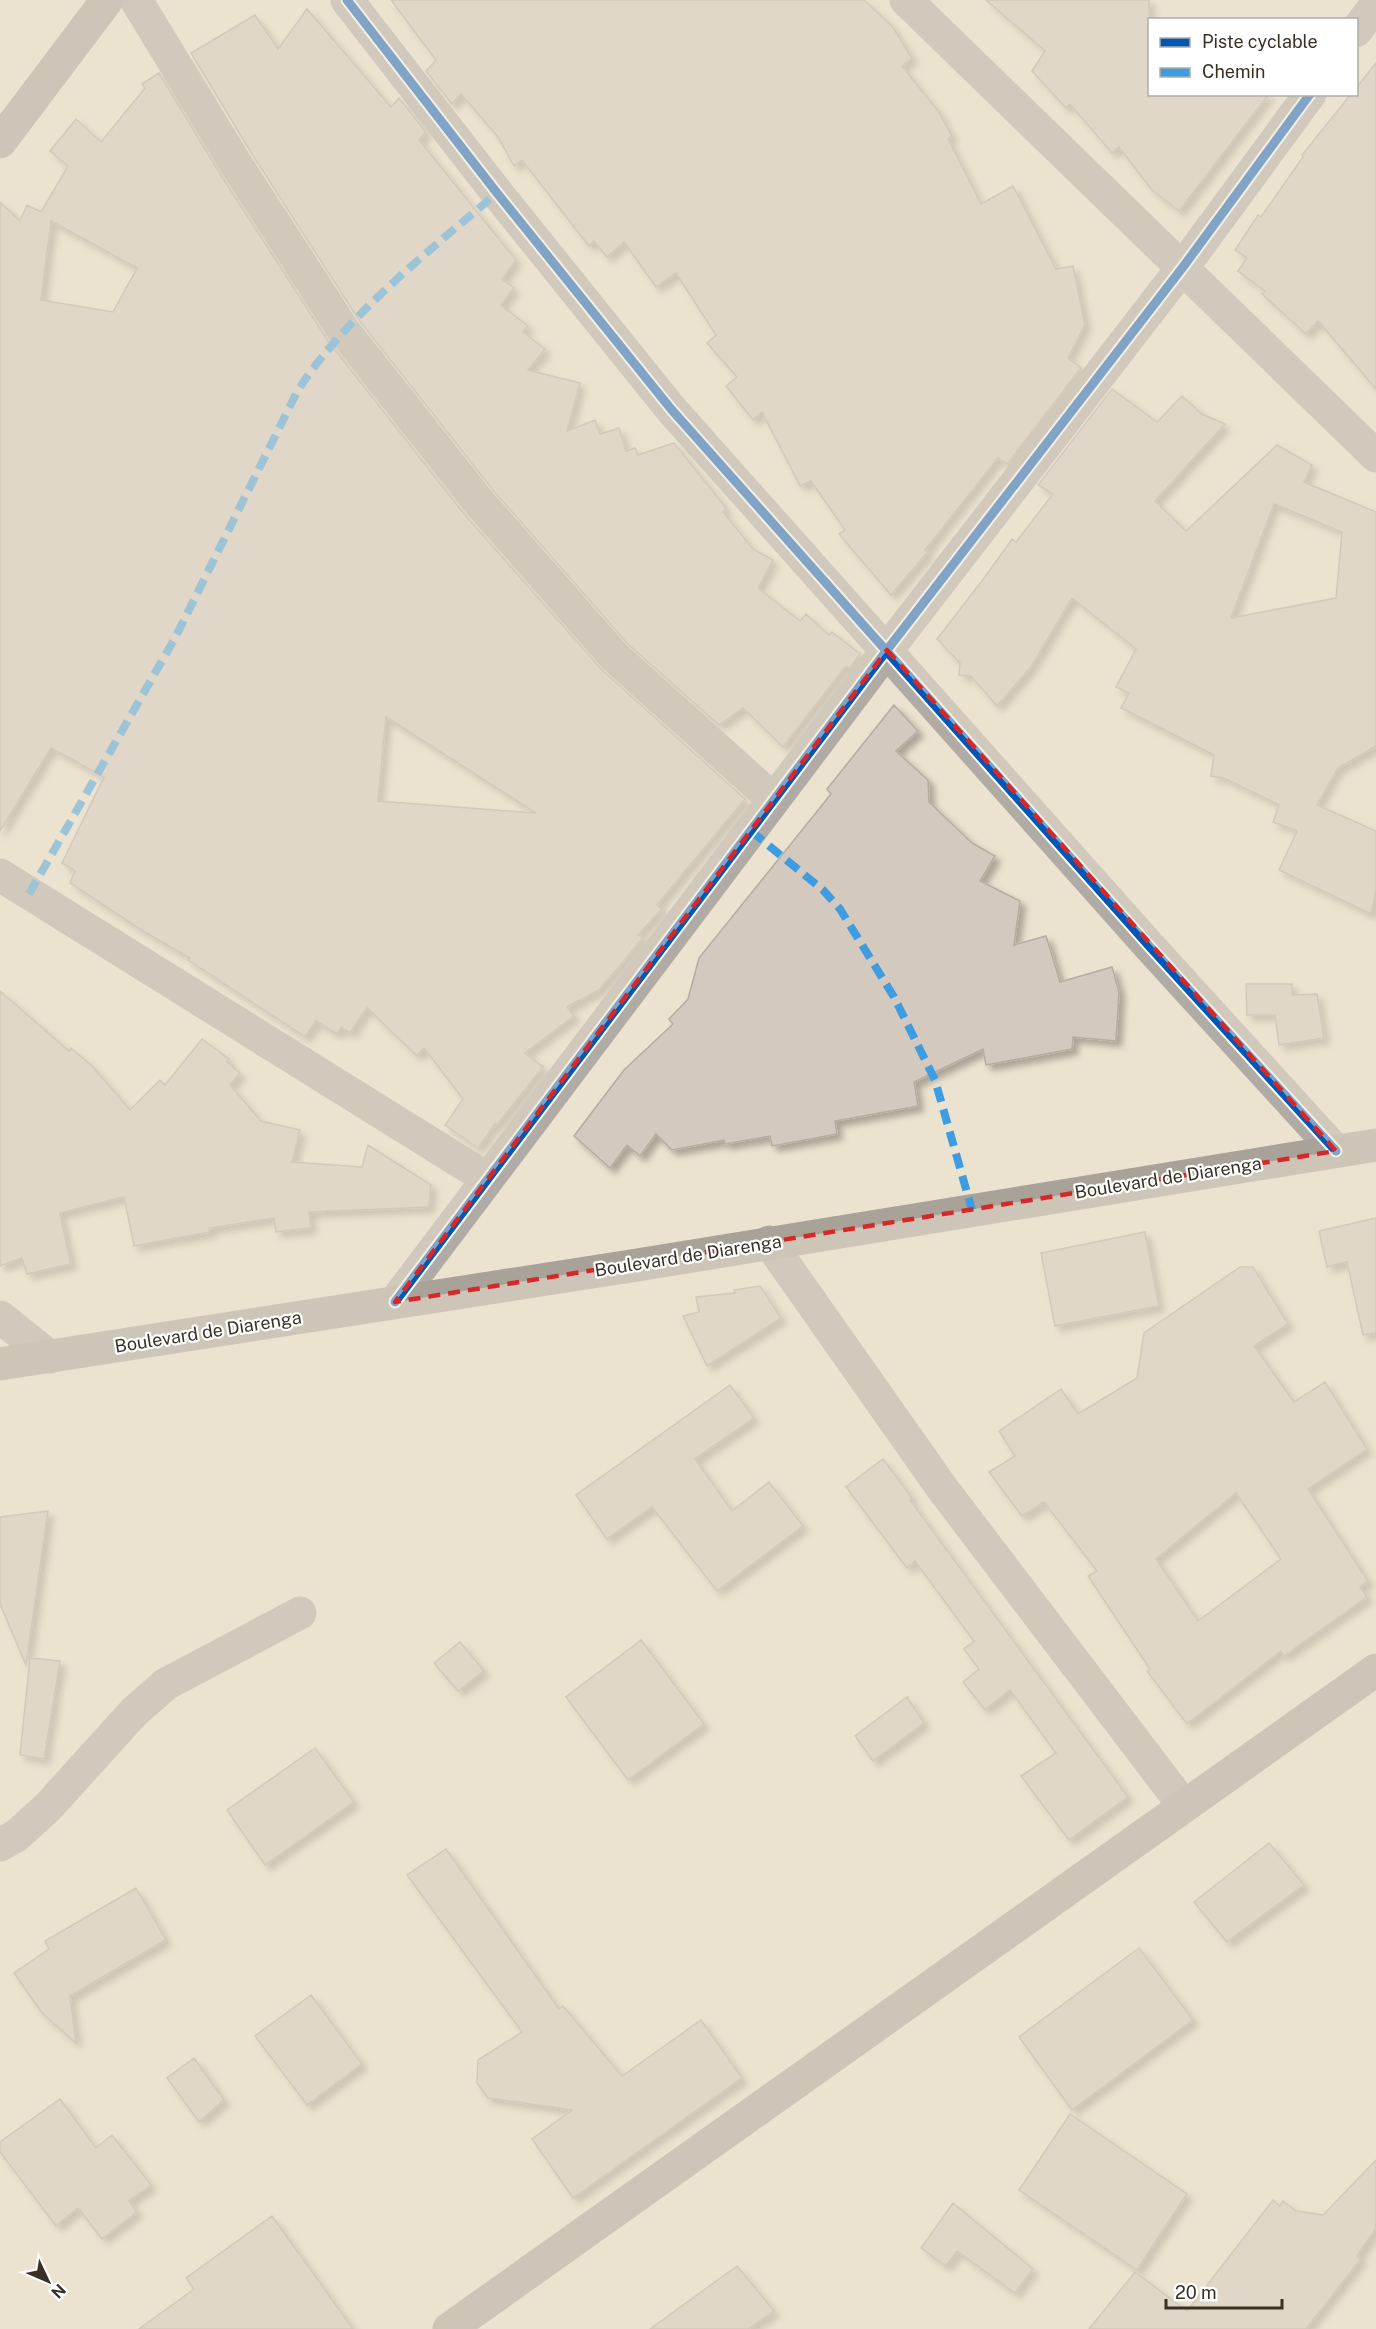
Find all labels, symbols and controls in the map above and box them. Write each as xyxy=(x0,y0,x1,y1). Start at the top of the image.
legend xyxy=(1148,18,1358,96)
text: Piste cyclable xyxy=(1202,31,1318,52)
text: Chemin xyxy=(1202,61,1266,82)
street label: Boulevard de Diarenga xyxy=(1073,1152,1263,1203)
street label: Boulevard de Diarenga xyxy=(593,1230,783,1281)
street label: Boulevard de Diarenga xyxy=(113,1306,303,1357)
north arrow xyxy=(18,2251,78,2311)
scale bar xyxy=(1166,2272,1282,2310)
text: N xyxy=(47,2280,70,2302)
text: 20 m xyxy=(1175,2282,1217,2303)

